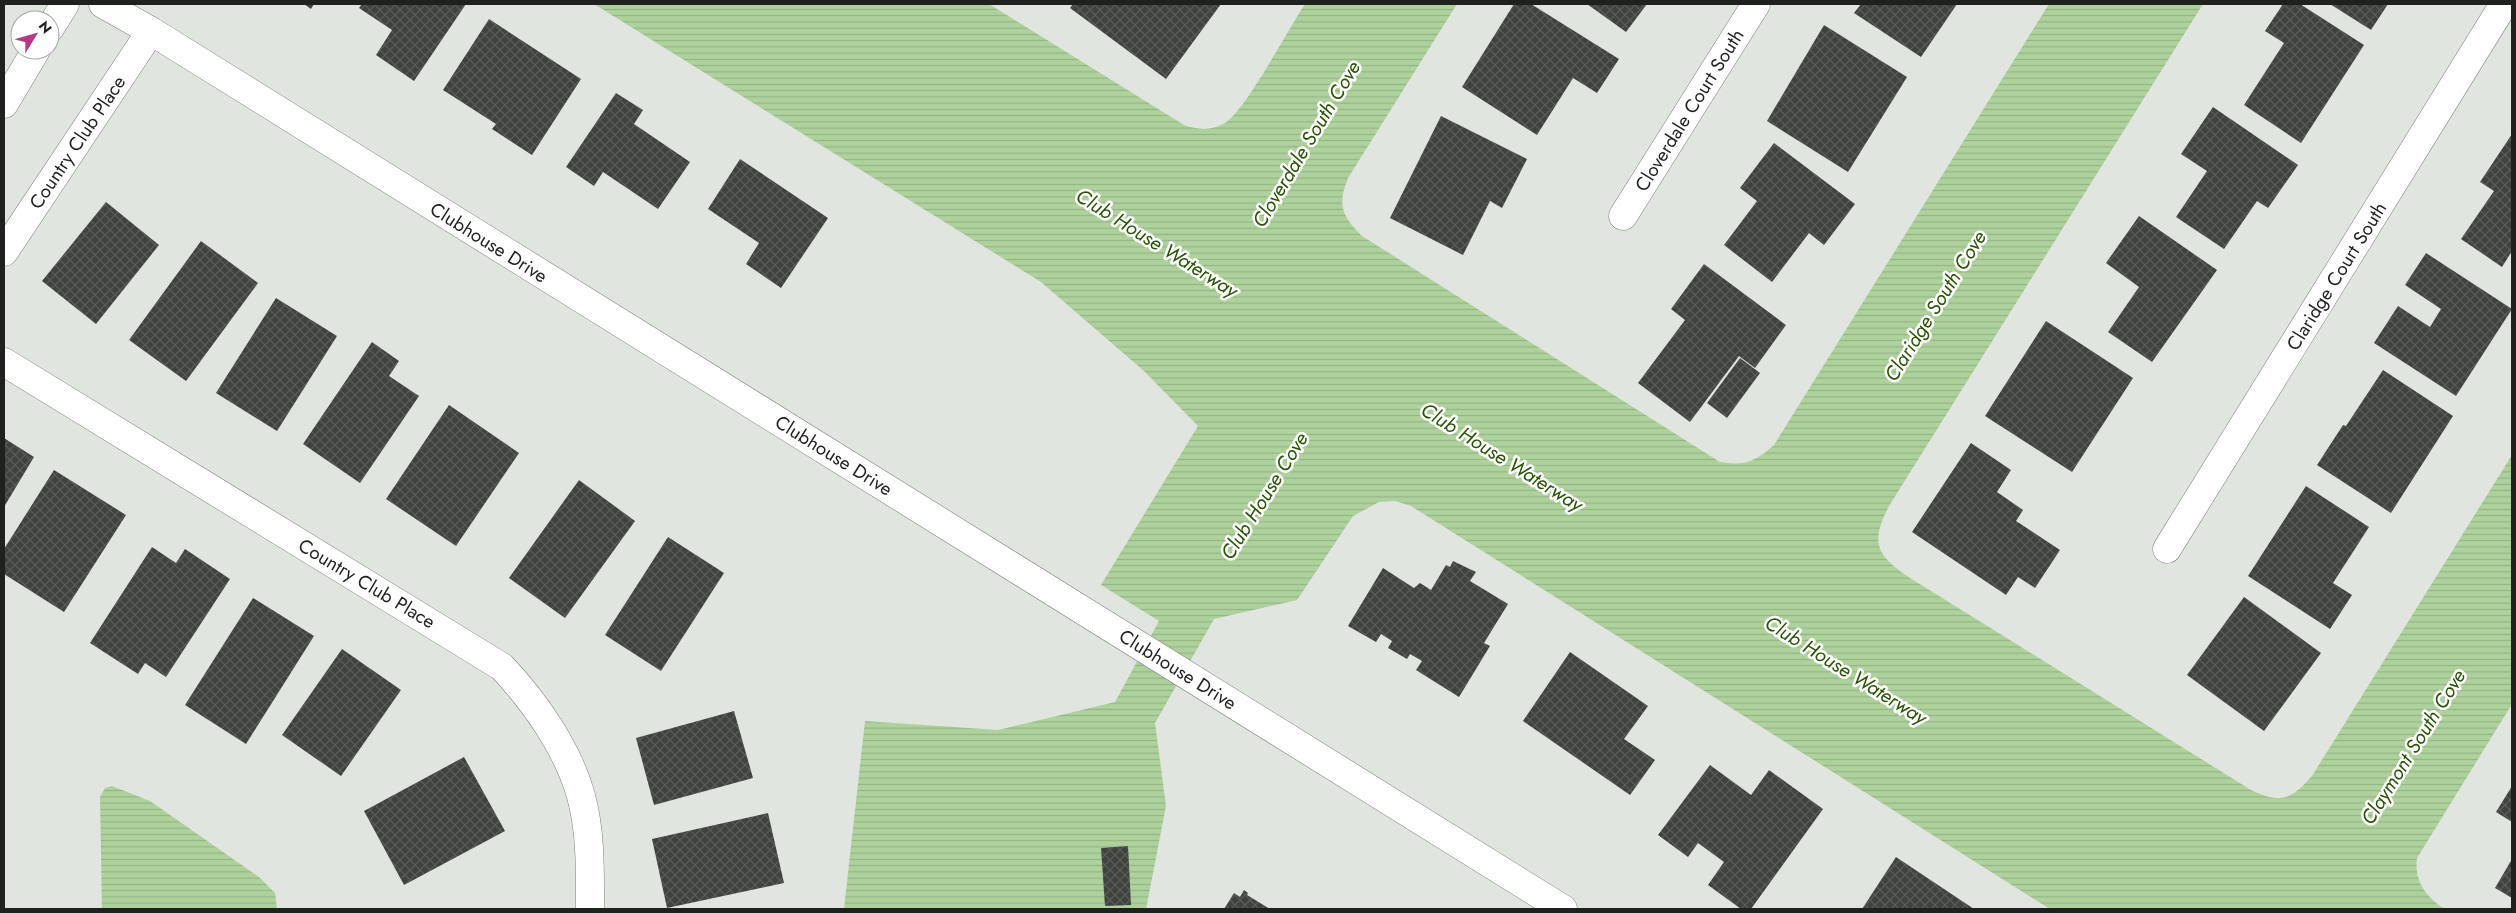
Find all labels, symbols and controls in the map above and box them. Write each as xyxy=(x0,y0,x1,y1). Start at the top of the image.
north arrow xyxy=(10,10,60,60)
text: N xyxy=(34,17,57,38)
street label: Cloverdale Court South xyxy=(1628,24,1750,197)
water label: Cloverdale South Cove xyxy=(1245,55,1368,233)
street label: Country Club Place xyxy=(23,70,132,214)
water label: Club House Waterway xyxy=(1070,182,1245,306)
street label: Clubhouse Drive xyxy=(425,195,553,289)
street label: Claridge Court South xyxy=(2280,197,2393,356)
water label: Claridge South Cove xyxy=(1877,225,1994,387)
water label: Club House Waterway xyxy=(1415,396,1590,520)
street label: Clubhouse Drive xyxy=(770,408,898,502)
water label: Club House Cove xyxy=(1214,427,1315,566)
street label: Country Club Place xyxy=(293,532,441,635)
water label: Club House Waterway xyxy=(1759,609,1934,733)
street label: Clubhouse Drive xyxy=(1114,622,1242,716)
water label: Claymont South Cove xyxy=(2354,664,2473,830)

